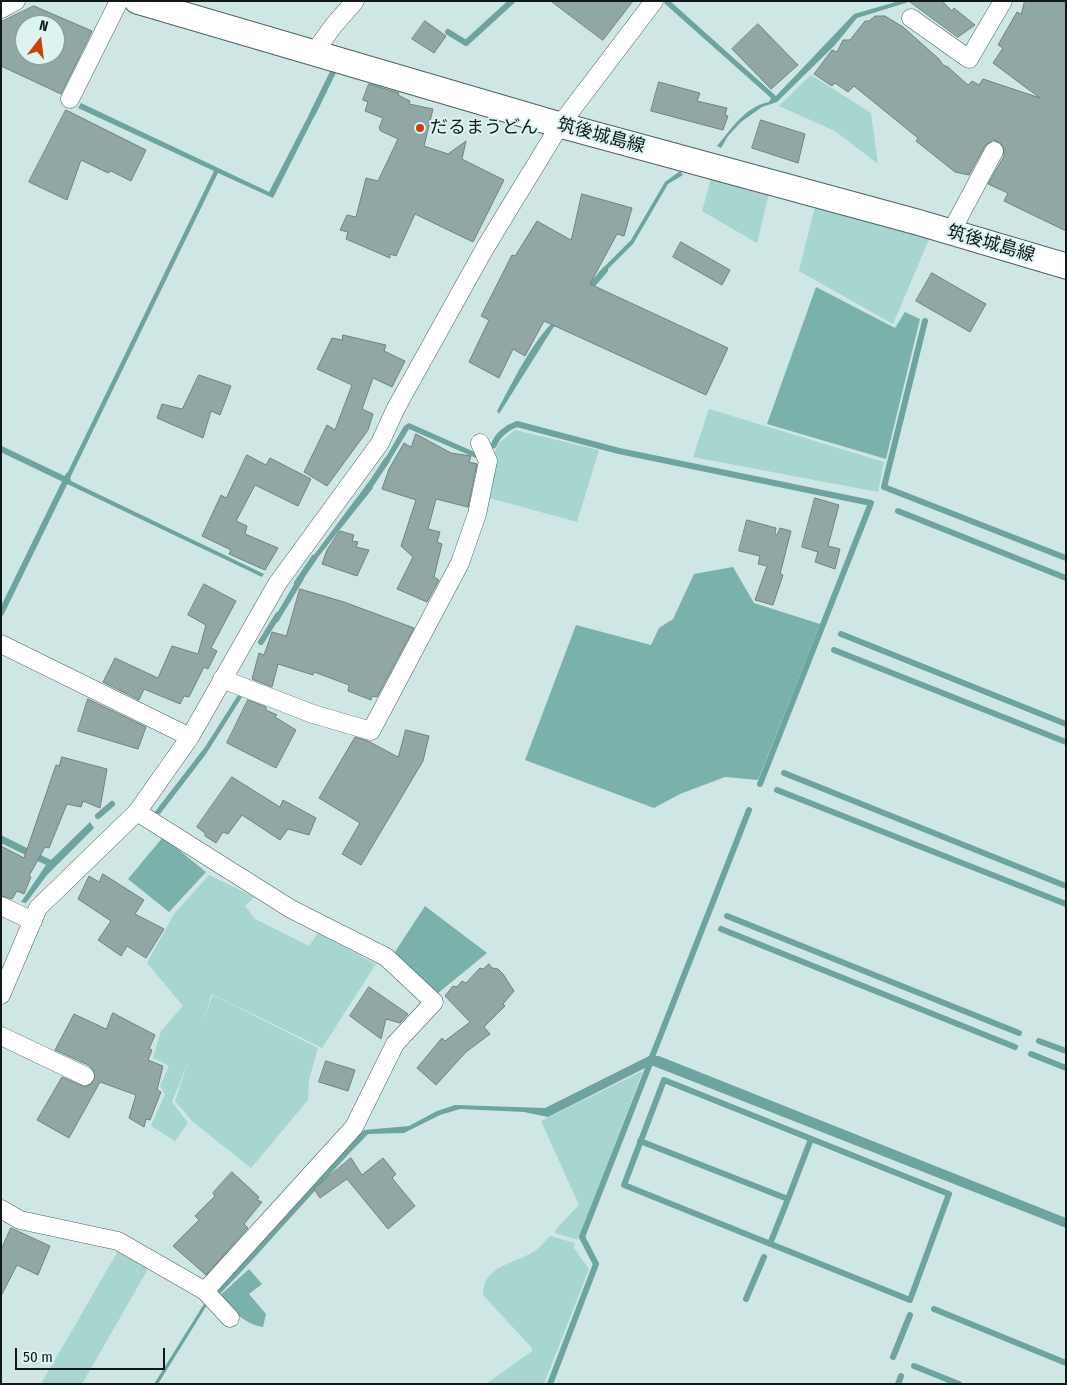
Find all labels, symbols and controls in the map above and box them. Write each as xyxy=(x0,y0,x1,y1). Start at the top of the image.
north arrow xyxy=(15,15,65,65)
text: N xyxy=(37,17,50,35)
street label: 筑後城島線 xyxy=(555,114,647,158)
place label: だるまうどん xyxy=(430,117,538,139)
marker: だるまうどん xyxy=(414,122,426,134)
street label: 筑後城島線 xyxy=(945,221,1037,267)
scale bar xyxy=(18,1338,168,1370)
text: 50 m xyxy=(23,1348,53,1366)

